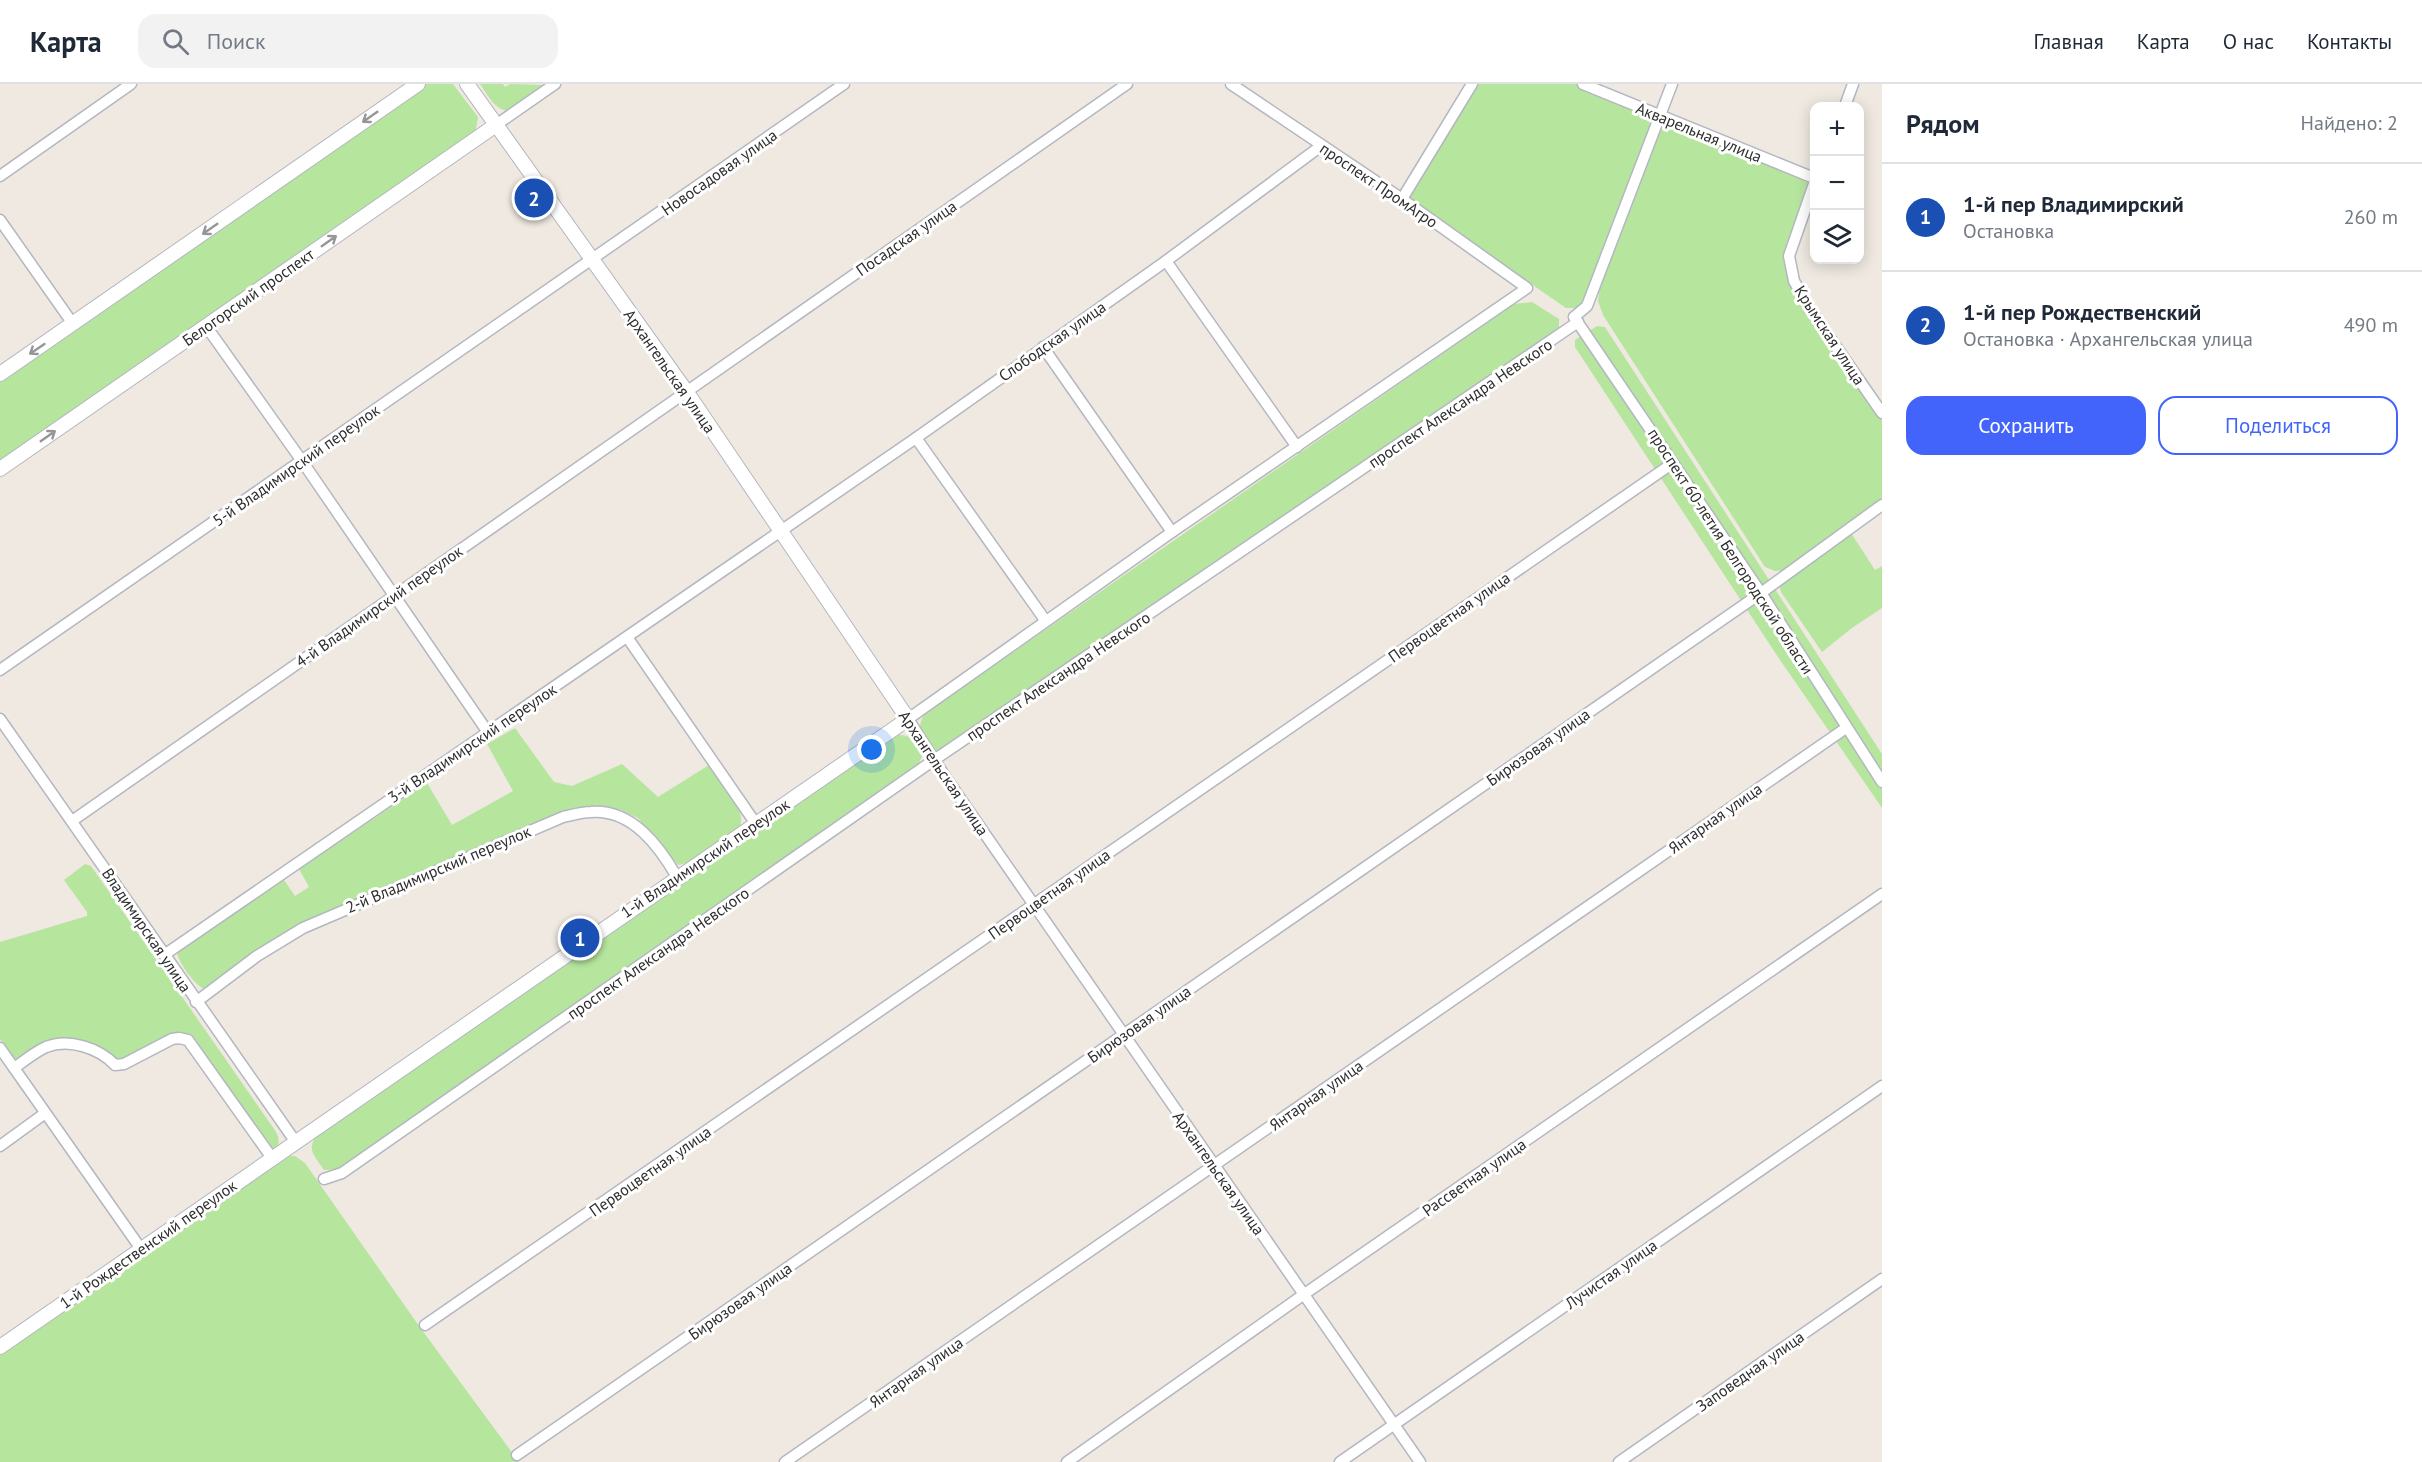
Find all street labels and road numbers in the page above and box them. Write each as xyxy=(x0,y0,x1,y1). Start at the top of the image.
street label: Акварельная улица xyxy=(1633,98,1765,166)
street label: Новосадовая улица xyxy=(657,125,781,219)
street label: проспект ПромАгро xyxy=(1316,138,1442,232)
street label: Посадская улица xyxy=(852,196,960,280)
street label: Белогорский проспект xyxy=(178,244,318,350)
street label: Крымская улица xyxy=(1790,281,1870,389)
street label: Слободская улица xyxy=(994,297,1110,385)
street label: Архангельская улица xyxy=(620,305,720,437)
street label: проспект Александра Невского xyxy=(1364,334,1556,472)
street label: 5-й Владимирский переулок xyxy=(209,399,384,530)
street label: проспект 60-летия Белгородской области xyxy=(1644,424,1818,678)
street label: 4-й Владимирский переулок xyxy=(292,540,467,671)
street label: Первоцветная улица xyxy=(1384,567,1514,667)
street label: проспект Александра Невского xyxy=(962,607,1154,745)
street label: 3-й Владимирский переулок xyxy=(384,679,560,807)
street label: Бирюзовая улица xyxy=(1482,704,1594,790)
street label: Архангельская улица xyxy=(895,707,993,839)
street label: Янтарная улица xyxy=(1664,778,1766,858)
street label: 1-й Владимирский переулок xyxy=(617,794,793,922)
street label: 2-й Владимирский переулок xyxy=(342,821,534,917)
street label: Первоцветная улица xyxy=(984,844,1114,944)
street label: Владимирская улица xyxy=(98,864,196,996)
street label: проспект Александра Невского xyxy=(563,882,753,1024)
street label: Бирюзовая улица xyxy=(1083,981,1195,1067)
street label: Янтарная улица xyxy=(1265,1055,1367,1135)
street label: Архангельская улица xyxy=(1169,1107,1269,1239)
street label: Первоцветная улица xyxy=(585,1121,715,1221)
street label: Рассветная улица xyxy=(1418,1134,1530,1220)
street label: 1-й Рождественский переулок xyxy=(56,1175,241,1313)
street label: Лучистая улица xyxy=(1560,1235,1661,1314)
street label: Бирюзовая улица xyxy=(684,1258,796,1344)
street label: Заповедная улица xyxy=(1692,1326,1808,1416)
street label: Янтарная улица xyxy=(865,1332,967,1412)

